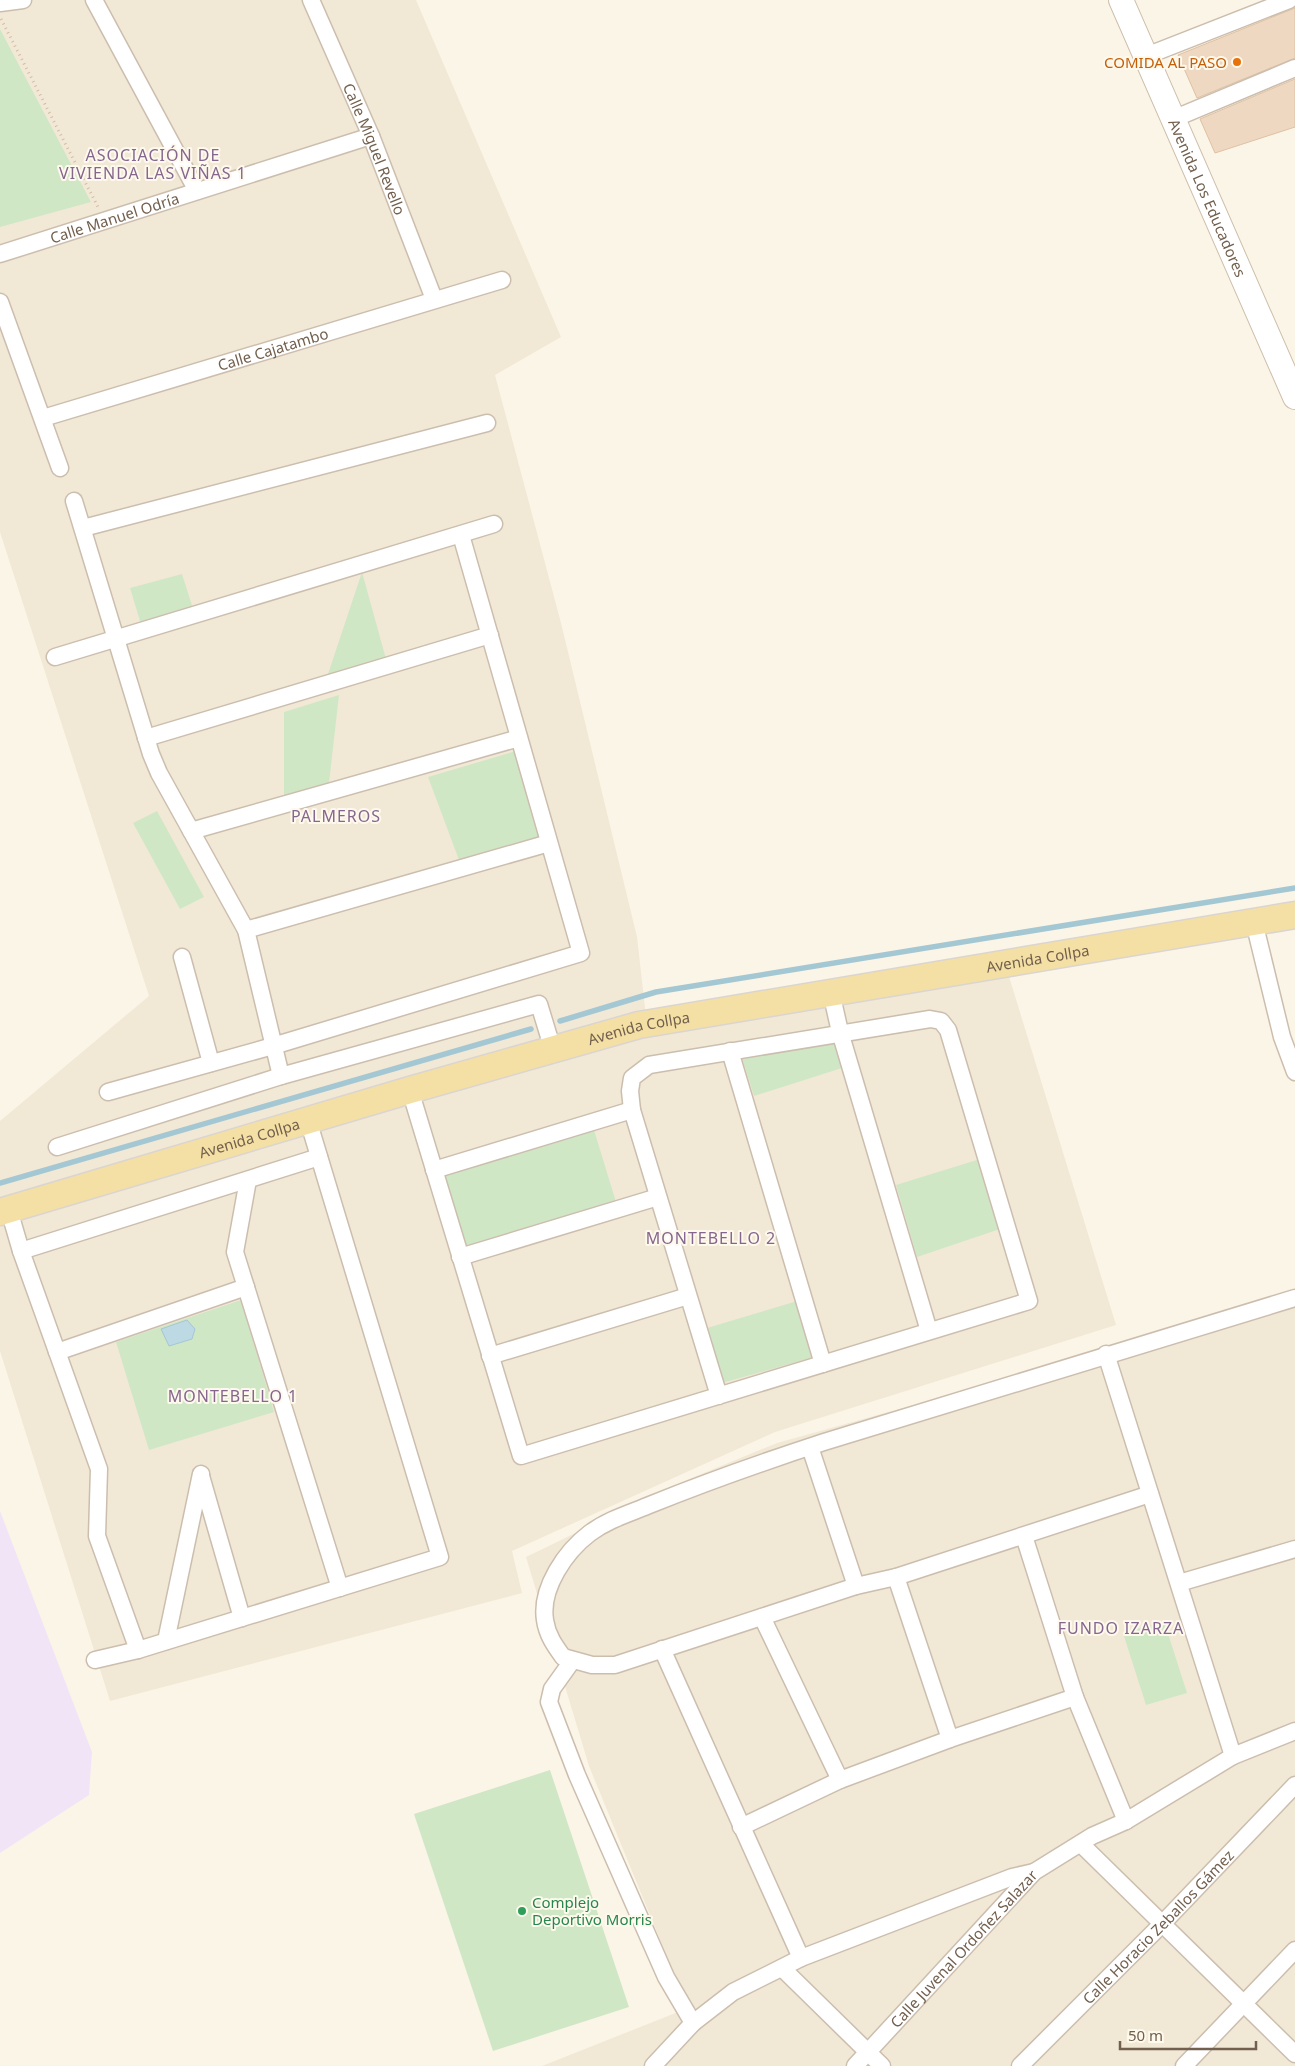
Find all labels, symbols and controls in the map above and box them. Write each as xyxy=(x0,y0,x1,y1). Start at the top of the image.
place label: COMIDA AL PASO xyxy=(1104,52,1227,72)
marker: COMIDA AL PASO xyxy=(1231,56,1243,68)
street label: Calle Miguel Revello xyxy=(339,80,411,218)
street label: Avenida Los Educadores xyxy=(1164,116,1251,280)
district label: ASOCIACIÓN DE VIVIENDA LAS VIÑAS 1 xyxy=(59,144,247,184)
street label: Calle Manuel Odría xyxy=(47,188,181,248)
street label: Calle Cajatambo xyxy=(215,323,331,375)
district label: PALMEROS xyxy=(291,805,381,827)
street label: Avenida Collpa xyxy=(984,940,1091,977)
street label: Avenida Collpa xyxy=(585,1007,691,1049)
street label: Avenida Collpa xyxy=(196,1113,302,1162)
district label: MONTEBELLO 2 xyxy=(646,1227,776,1249)
district label: MONTEBELLO 1 xyxy=(168,1385,298,1407)
district label: FUNDO IZARZA xyxy=(1058,1617,1184,1639)
street label: Calle Horacio Zeballos Gámez xyxy=(1078,1845,1238,2008)
street label: Calle Juvenal Ordoñez Salazar xyxy=(886,1865,1041,2032)
place label: Complejo Deportivo Morris xyxy=(532,1892,652,1929)
marker: Complejo Deportivo Morris xyxy=(516,1905,528,1917)
scale bar xyxy=(1120,2018,1256,2050)
text: 50 m xyxy=(1128,2025,1163,2045)

